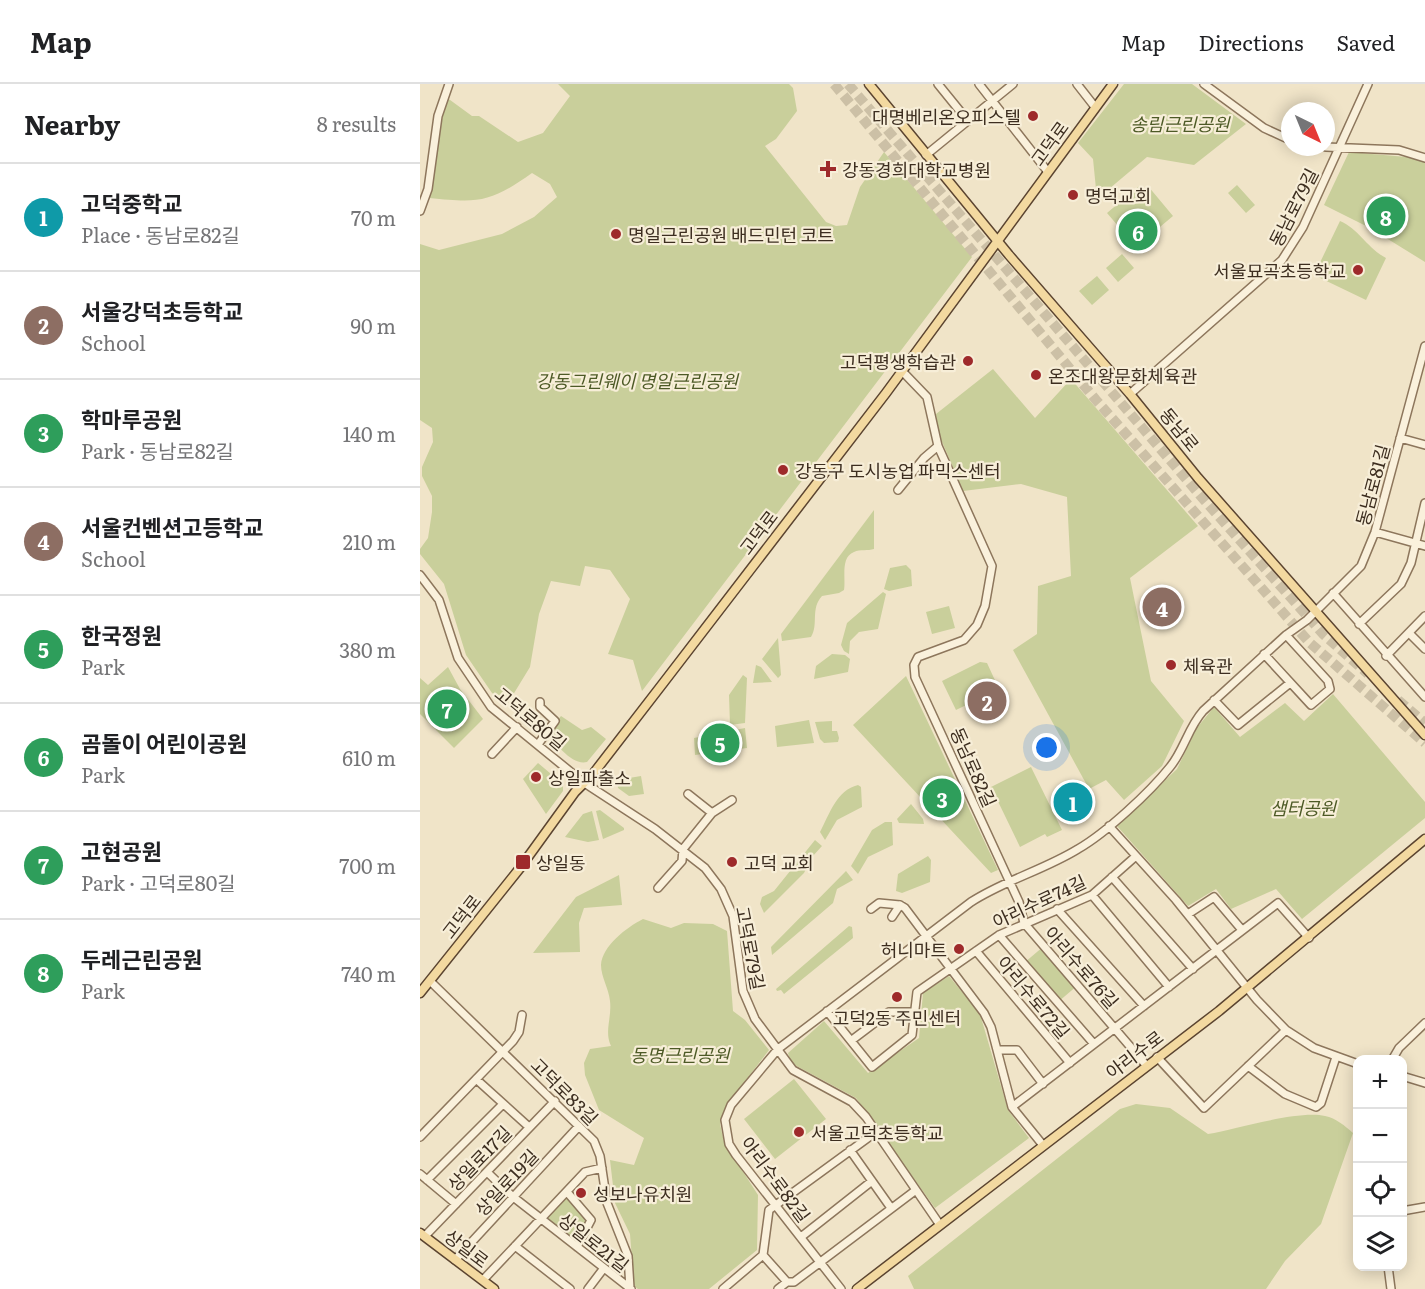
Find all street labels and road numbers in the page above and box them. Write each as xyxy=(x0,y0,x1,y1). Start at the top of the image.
street label: 고덕로 xyxy=(1023,115,1075,171)
street label: 동남로79길 xyxy=(1262,163,1324,251)
street label: 동남로 xyxy=(1154,401,1206,457)
street label: 동남로81길 xyxy=(1348,441,1396,529)
street label: 고덕로 xyxy=(732,504,784,560)
street label: 고덕로80길 xyxy=(489,680,573,756)
street label: 동남로82길 xyxy=(944,723,1004,811)
street label: 아리수로74길 xyxy=(988,868,1090,934)
street label: 고덕로 xyxy=(435,888,487,944)
street label: 고덕로79길 xyxy=(730,904,772,992)
street label: 아리수로76길 xyxy=(1038,920,1126,1014)
street label: 아리수로72길 xyxy=(991,950,1077,1044)
street label: 아리수로 xyxy=(1099,1023,1169,1085)
street label: 고덕로83길 xyxy=(525,1051,605,1131)
street label: 상일로17길 xyxy=(441,1119,517,1197)
street label: 아리수로82길 xyxy=(735,1130,817,1228)
street label: 상일로19길 xyxy=(468,1142,544,1222)
street label: 상일로21길 xyxy=(553,1206,635,1278)
street label: 상일로 xyxy=(439,1222,495,1274)

